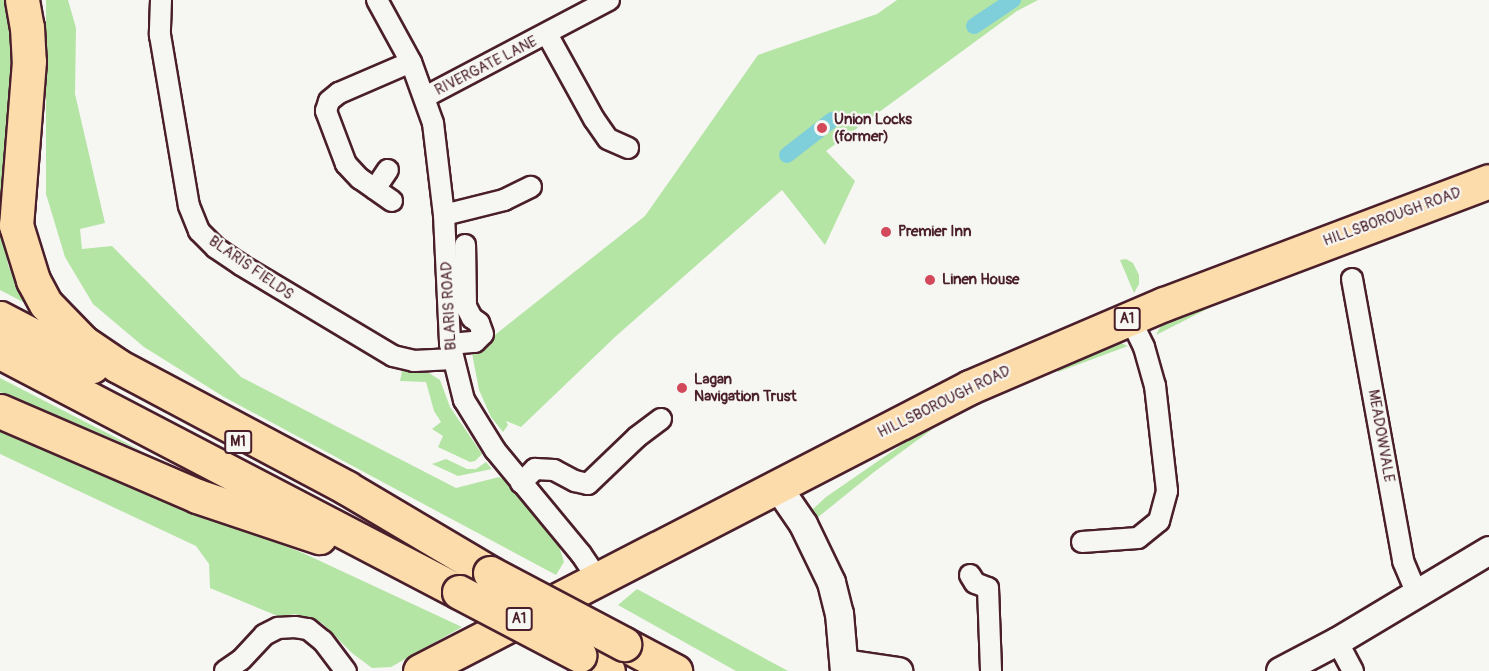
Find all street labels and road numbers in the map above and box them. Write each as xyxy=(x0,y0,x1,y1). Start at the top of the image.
street label: RIVERGATE LANE xyxy=(432,32,540,100)
street label: HILLSBOROUGH ROAD xyxy=(1321,184,1463,250)
street label: BLARIS FIELDS xyxy=(205,232,297,304)
street label: BLARIS ROAD xyxy=(438,261,460,351)
road number: A1 xyxy=(1114,308,1140,330)
street label: HILLSBOROUGH ROAD xyxy=(875,362,1013,442)
street label: MEADOWVALE xyxy=(1364,388,1398,484)
road number: M1 xyxy=(223,431,253,453)
road number: A1 xyxy=(506,608,532,630)

